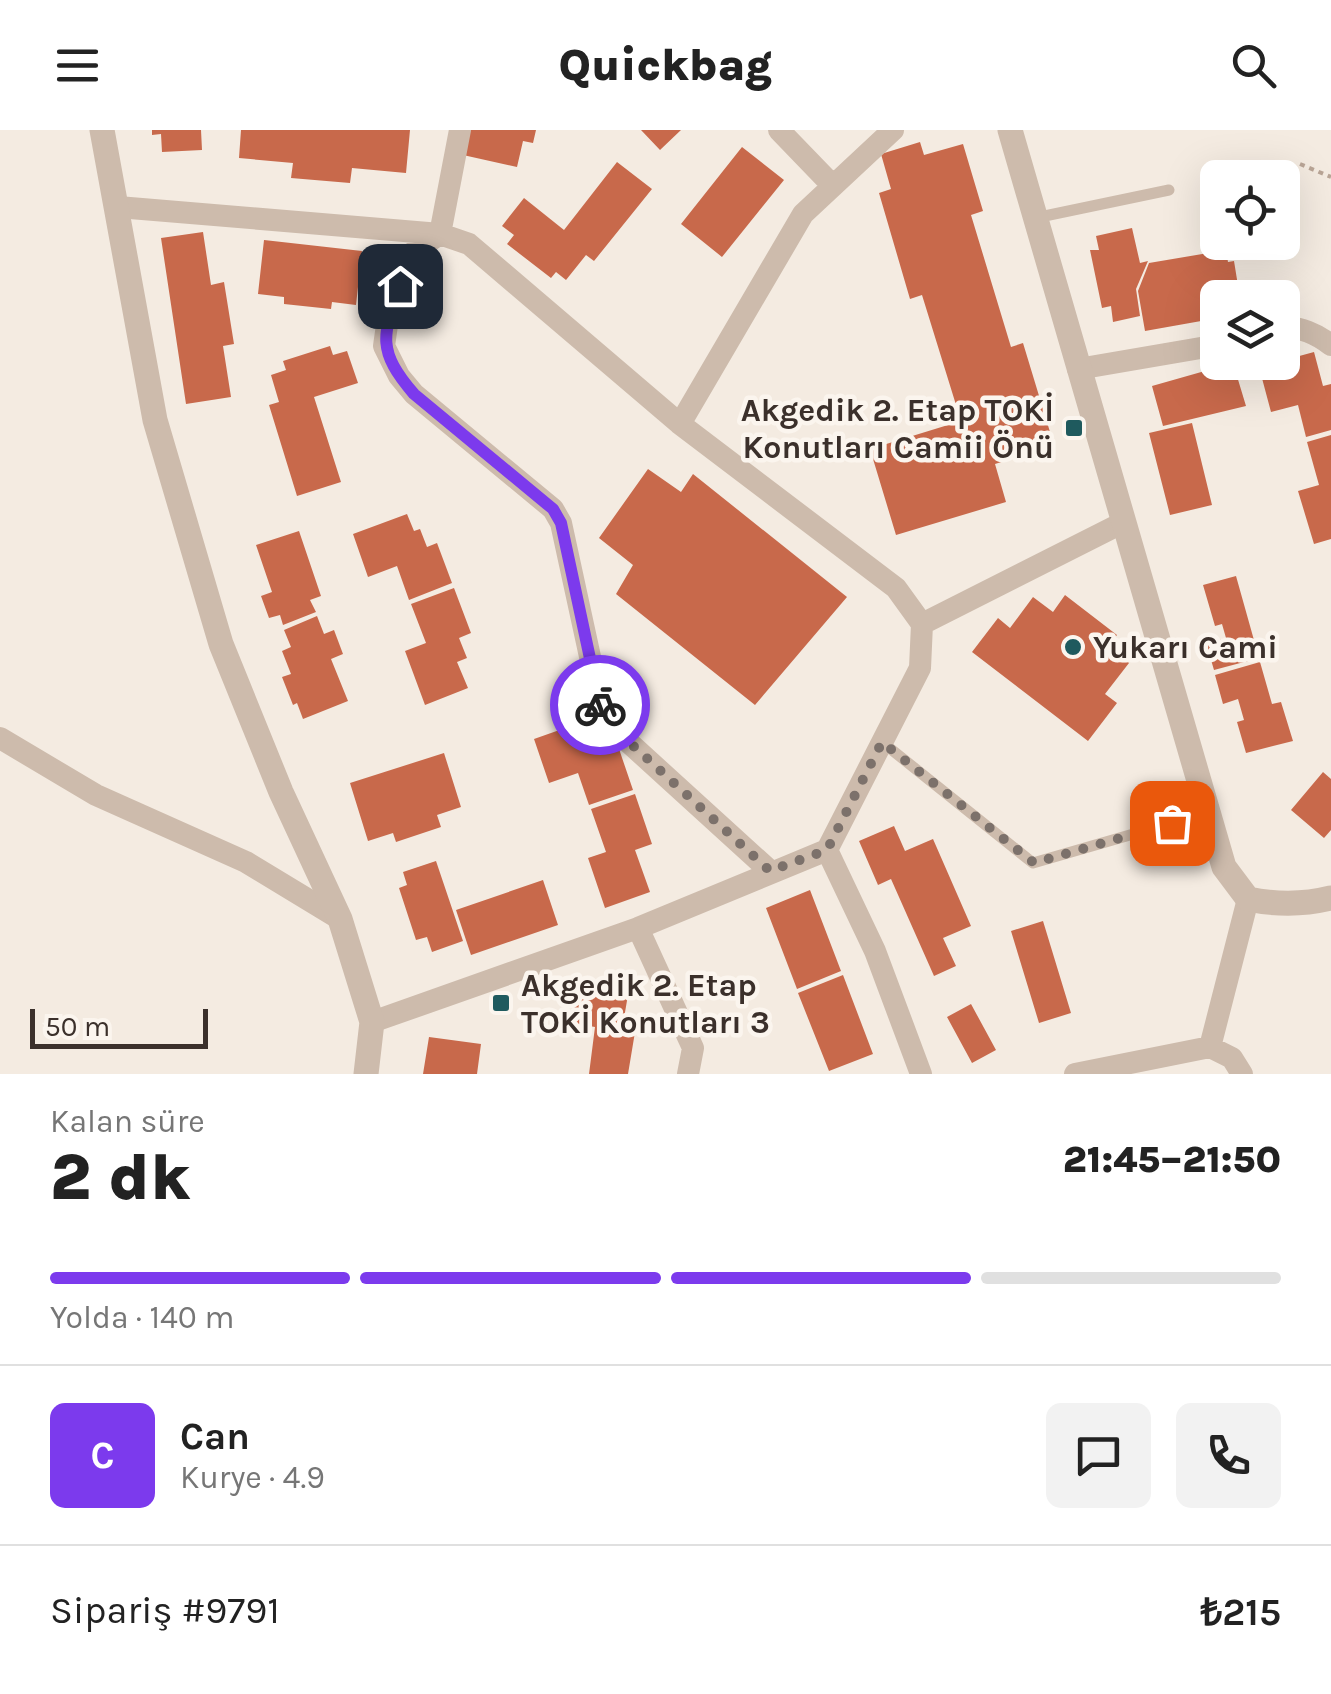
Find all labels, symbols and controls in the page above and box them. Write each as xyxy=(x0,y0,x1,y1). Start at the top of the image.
icon: menu xyxy=(50,38,105,93)
icon: search xyxy=(1226,38,1281,93)
text: Quickbag xyxy=(559,39,772,91)
map controls xyxy=(1200,160,1300,380)
button: locate xyxy=(1200,160,1300,260)
pin xyxy=(358,244,443,329)
icon: home xyxy=(373,259,428,314)
button: layers xyxy=(1200,280,1300,380)
place label: Akgedik 2. Etap TOKİ Konutları Camii Önü xyxy=(741,392,1054,466)
marker: Akgedik 2. Etap TOKİ Konutları Camii Önü xyxy=(1063,417,1085,439)
place label: Yukarı Cami xyxy=(1093,629,1278,666)
marker: Yukarı Cami xyxy=(1062,636,1084,658)
courier xyxy=(550,655,650,755)
icon: bike xyxy=(573,678,628,733)
pin xyxy=(1130,781,1215,866)
icon: bag xyxy=(1145,796,1200,851)
place label: Akgedik 2. Etap TOKİ Konutları 3 xyxy=(521,967,770,1041)
marker: Akgedik 2. Etap TOKİ Konutları 3 xyxy=(490,992,512,1014)
scale bar xyxy=(30,1004,208,1048)
text: 50 m xyxy=(45,1010,110,1043)
text: Kalan süre xyxy=(50,1103,205,1140)
text: 21:45–21:50 xyxy=(1063,1137,1281,1182)
text: 2 dk xyxy=(50,1139,190,1215)
text: Yolda · 140 m xyxy=(50,1299,234,1336)
button: chat xyxy=(1046,1403,1151,1508)
button: phone xyxy=(1176,1403,1281,1508)
text: Can xyxy=(180,1414,250,1459)
text: C xyxy=(90,1433,115,1478)
text: Kurye · 4.9 xyxy=(180,1459,325,1496)
text: Sipariş #9791 xyxy=(50,1588,280,1633)
text: ₺215 xyxy=(1201,1590,1281,1635)

